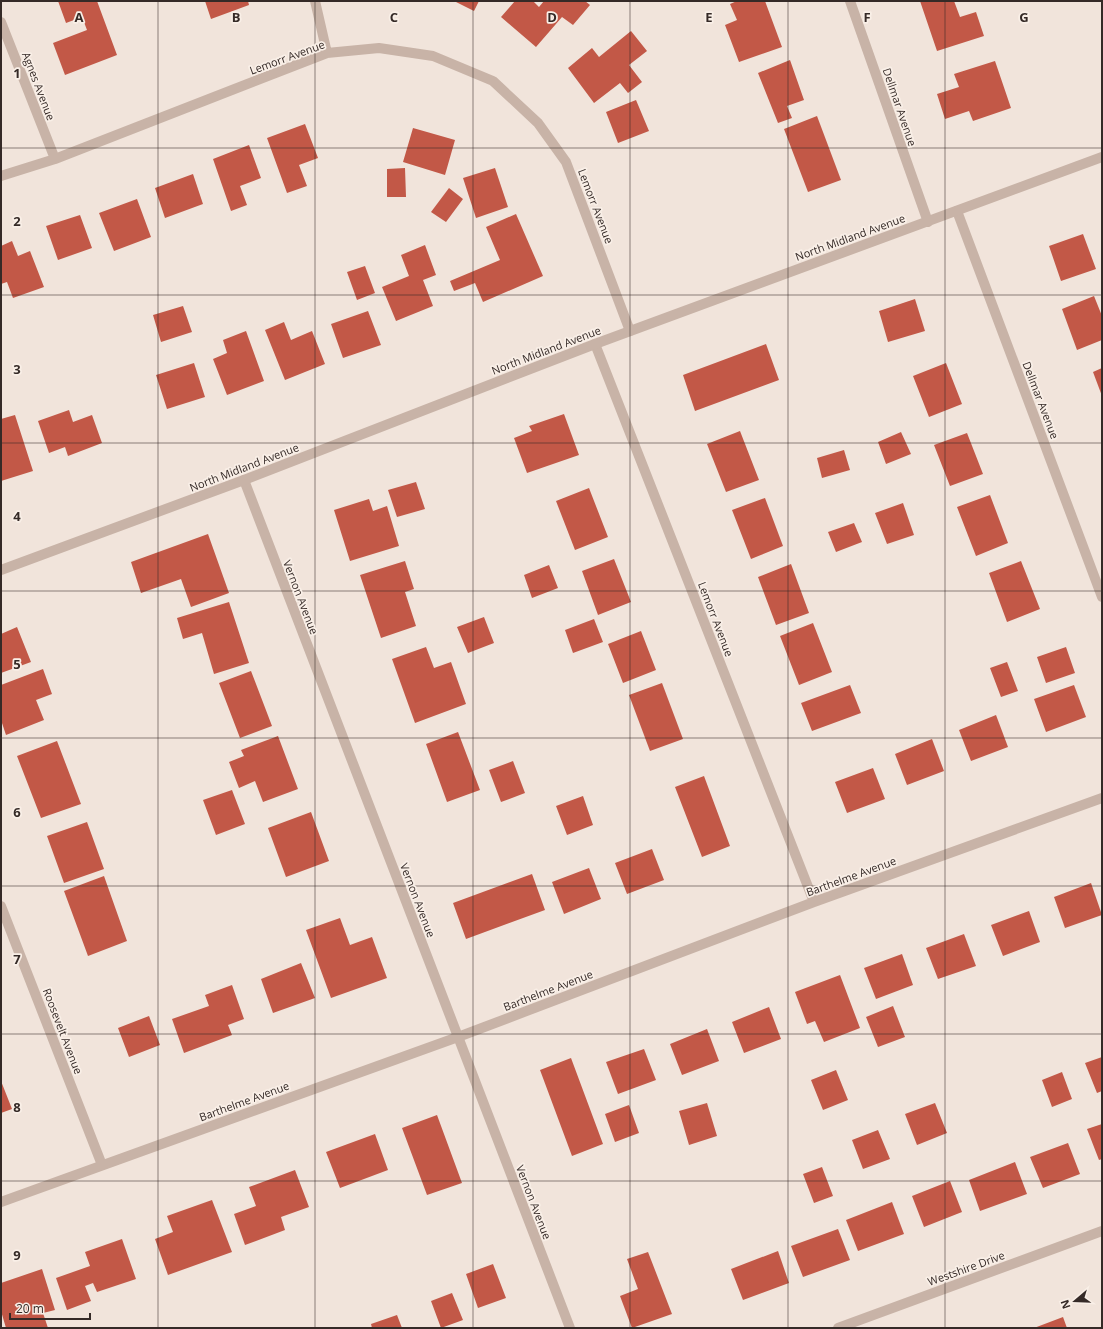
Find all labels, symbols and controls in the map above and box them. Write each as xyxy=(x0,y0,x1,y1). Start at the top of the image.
text: A xyxy=(75,8,84,26)
text: B xyxy=(232,8,241,26)
text: C xyxy=(390,8,398,26)
text: D xyxy=(547,8,557,26)
text: E xyxy=(705,8,713,26)
text: F xyxy=(863,8,871,26)
text: G xyxy=(1019,8,1029,26)
street label: Lemorr Avenue xyxy=(247,36,327,78)
street label: Agnes Avenue xyxy=(19,50,59,122)
text: 1 xyxy=(13,64,21,82)
street label: Dellmar Avenue xyxy=(880,66,920,148)
street label: Lemorr Avenue xyxy=(575,166,617,246)
street label: North Midland Avenue xyxy=(793,210,907,264)
text: 2 xyxy=(13,212,21,230)
street label: North Midland Avenue xyxy=(489,322,603,378)
street label: Dellmar Avenue xyxy=(1019,359,1063,441)
text: 3 xyxy=(13,360,21,378)
street label: North Midland Avenue xyxy=(187,439,301,495)
text: 4 xyxy=(13,507,21,525)
street label: Vernon Avenue xyxy=(280,558,322,636)
street label: Lemorr Avenue xyxy=(695,579,737,659)
text: 5 xyxy=(13,655,21,673)
text: 6 xyxy=(13,803,21,821)
street label: Barthelme Avenue xyxy=(804,853,898,899)
street label: Vernon Avenue xyxy=(397,861,439,939)
text: 7 xyxy=(13,950,21,968)
street label: Barthelme Avenue xyxy=(501,966,595,1014)
street label: Roosevelt Avenue xyxy=(40,986,86,1076)
street label: Barthelme Avenue xyxy=(197,1078,291,1124)
text: 8 xyxy=(13,1098,21,1116)
street label: Vernon Avenue xyxy=(513,1163,555,1241)
text: 9 xyxy=(13,1246,21,1264)
street label: Westshire Drive xyxy=(926,1247,1006,1289)
north arrow xyxy=(1055,1281,1095,1321)
scale bar xyxy=(10,1295,90,1321)
text: N xyxy=(1057,1298,1074,1311)
text: 20 m xyxy=(16,1300,44,1317)

